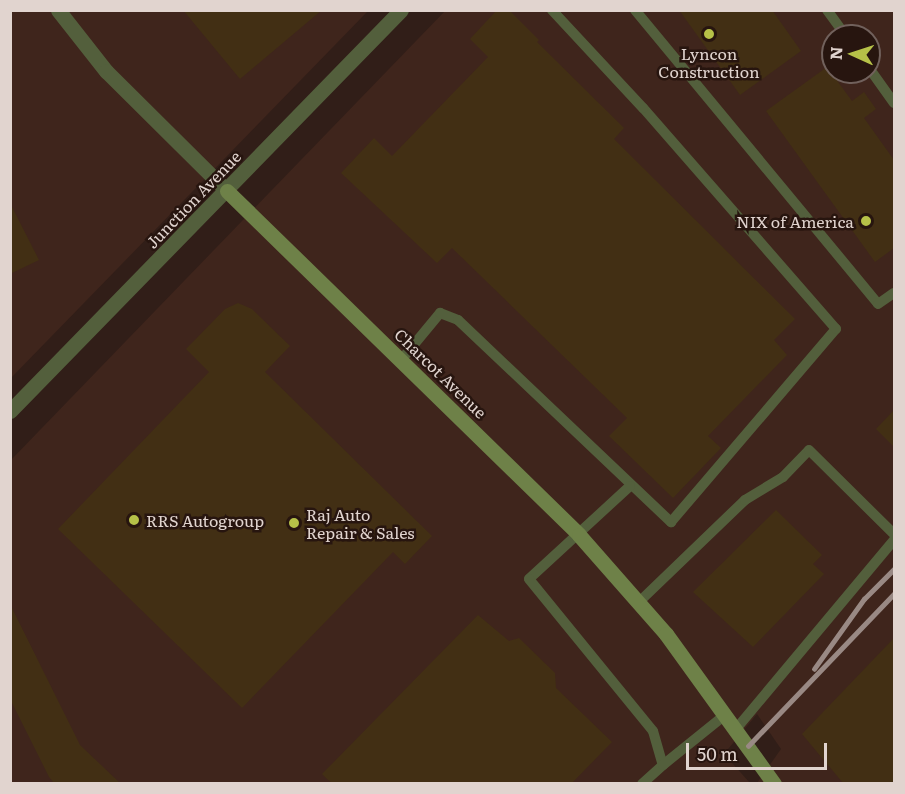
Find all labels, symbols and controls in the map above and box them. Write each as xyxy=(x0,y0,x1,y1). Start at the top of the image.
north arrow xyxy=(821,24,881,84)
marker: Lyncon Construction xyxy=(702,27,716,41)
place label: Lyncon Construction xyxy=(658,43,760,81)
text: N xyxy=(823,46,847,61)
street label: Junction Avenue xyxy=(142,146,244,252)
place label: NIX of America xyxy=(736,211,854,231)
marker: NIX of America xyxy=(859,214,873,228)
street label: Charcot Avenue xyxy=(391,324,491,422)
place label: Raj Auto Repair & Sales xyxy=(306,504,415,542)
place label: RRS Autogroup xyxy=(146,510,264,530)
marker: RRS Autogroup xyxy=(127,513,141,527)
marker: Raj Auto Repair & Sales xyxy=(287,516,301,530)
scale bar xyxy=(689,731,830,769)
text: 50 m xyxy=(697,740,738,767)

